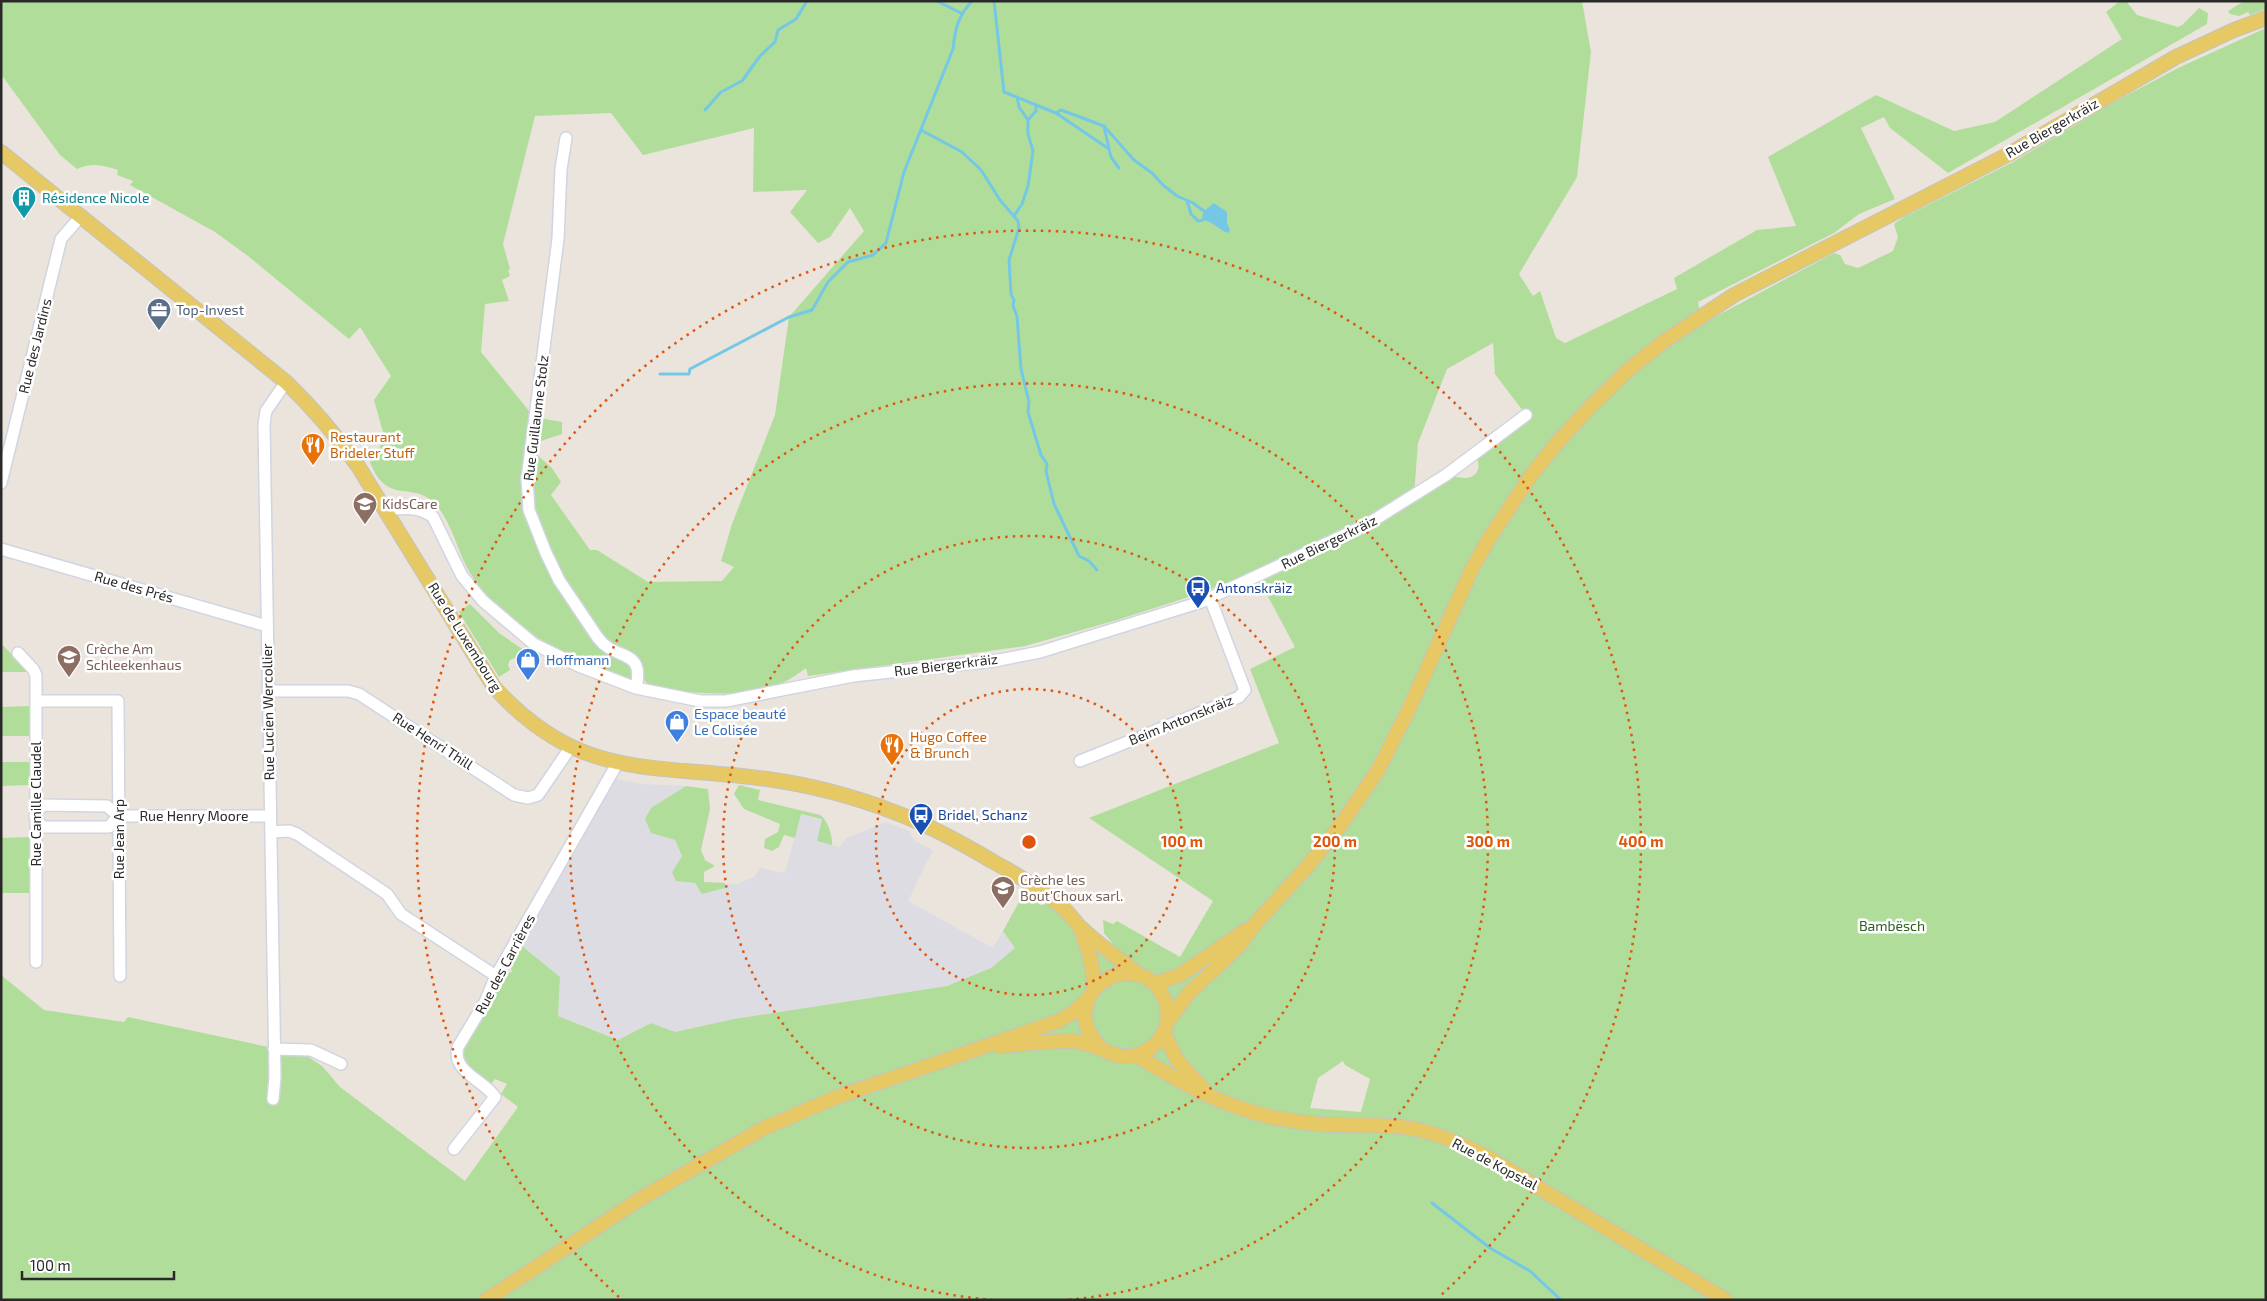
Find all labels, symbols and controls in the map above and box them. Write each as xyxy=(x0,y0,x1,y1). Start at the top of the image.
street label: Rue Biergerkräiz xyxy=(2002,94,2101,161)
building icon: Résidence Nicole xyxy=(11,185,37,219)
place label: Résidence Nicole xyxy=(42,189,149,206)
street label: Rue des Jardins xyxy=(14,297,55,395)
office icon: Top-Invest xyxy=(146,297,172,331)
place label: Top-Invest xyxy=(176,301,244,318)
street label: Rue Guillaume Stolz xyxy=(519,354,552,482)
place label: Restaurant Brideler Stuff xyxy=(330,428,416,461)
restaurant icon: Restaurant Brideler Stuff xyxy=(300,432,326,466)
school or university icon: KidsCare xyxy=(352,491,378,525)
place label: KidsCare xyxy=(382,495,438,512)
street label: Rue Biergerkräiz xyxy=(1278,511,1379,572)
street label: Rue des Prés xyxy=(93,567,176,606)
bus stop icon: Antonskräiz xyxy=(1185,575,1211,609)
street label: Rue de Luxembourg xyxy=(425,579,506,695)
place label: Antonskräiz xyxy=(1216,579,1292,596)
place label: Crèche Am Schleekenhaus xyxy=(86,640,182,673)
street label: Rue Lucien Wercollier xyxy=(258,643,277,781)
school or university icon: Crèche Am Schleekenhaus xyxy=(56,644,82,678)
shop icon: Hoffmann xyxy=(515,647,541,681)
street label: Rue Biergerkräiz xyxy=(893,650,999,679)
place label: Hoffmann xyxy=(546,651,609,668)
street label: Beim Antonskräiz xyxy=(1126,691,1236,748)
place label: Espace beauté Le Colisée xyxy=(694,705,786,738)
street label: Rue Henri Thill xyxy=(390,708,477,773)
shop icon: Espace beauté Le Colisée xyxy=(664,709,690,743)
place label: Hugo Coffee & Brunch xyxy=(910,728,987,761)
restaurant icon: Hugo Coffee & Brunch xyxy=(879,732,905,766)
street label: Rue Camille Claudel xyxy=(27,741,44,867)
street label: Rue Jean Arp xyxy=(110,799,127,879)
bus stop icon: Bridel, Schanz xyxy=(908,802,934,836)
place label: Bridel, Schanz xyxy=(938,806,1028,823)
street label: Rue Henry Moore xyxy=(139,807,249,824)
text: 100 m xyxy=(1161,832,1203,850)
text: 200 m xyxy=(1313,832,1357,850)
text: 300 m xyxy=(1466,832,1510,850)
text: 400 m xyxy=(1619,832,1663,850)
centre of rings xyxy=(1020,833,1038,851)
place label: Crèche les Bout'Choux sarl. xyxy=(1020,871,1123,904)
school or university icon: Crèche les Bout'Choux sarl. xyxy=(990,875,1016,909)
street label: Rue des Carrières xyxy=(471,911,538,1017)
park label: Bambësch xyxy=(1859,917,1925,934)
street label: Rue de Kopstal xyxy=(1450,1134,1542,1194)
scale bar xyxy=(22,1248,175,1280)
text: 100 m xyxy=(30,1256,71,1274)

